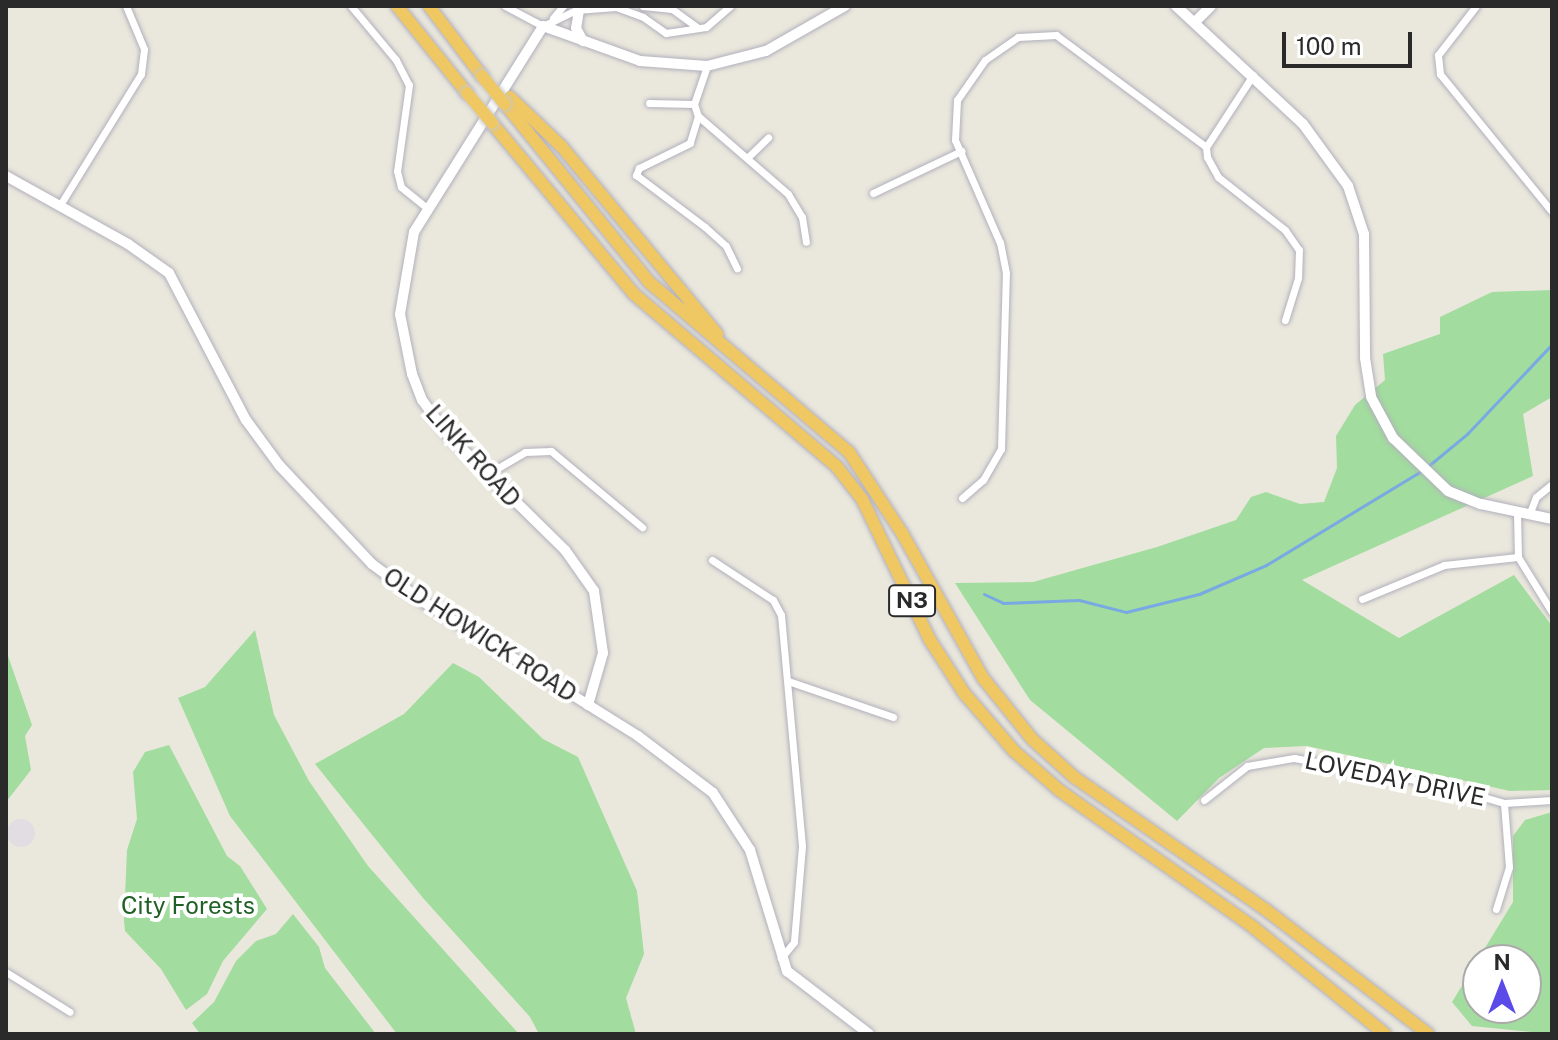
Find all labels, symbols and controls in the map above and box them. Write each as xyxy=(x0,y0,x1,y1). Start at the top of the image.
scale bar xyxy=(1286,16,1416,66)
text: 100 m xyxy=(1296,32,1362,60)
street label: LINK ROAD xyxy=(420,399,526,513)
street label: OLD HOWICK ROAD xyxy=(378,562,582,708)
road number: N3 xyxy=(888,583,936,619)
street label: LOVEDAY DRIVE xyxy=(1302,746,1488,812)
park label: City Forests xyxy=(121,892,255,920)
north arrow xyxy=(1462,944,1542,1024)
text: N xyxy=(1493,949,1511,975)

